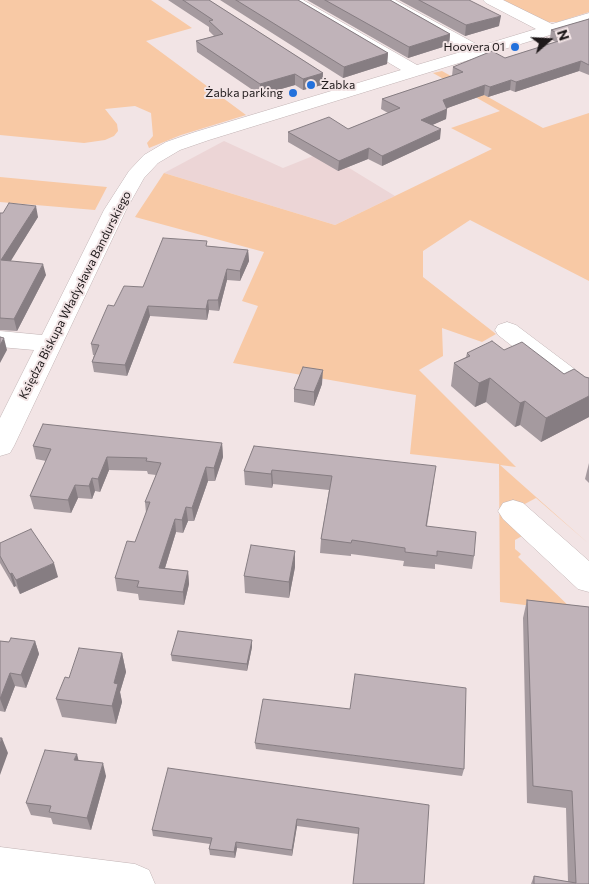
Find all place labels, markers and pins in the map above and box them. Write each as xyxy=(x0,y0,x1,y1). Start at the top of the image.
place label: Hoovera 01 xyxy=(443,40,505,54)
marker: Hoovera 01 xyxy=(509,41,521,53)
place label: Żabka xyxy=(321,78,355,92)
marker: Żabka xyxy=(305,79,317,91)
place label: Żabka parking xyxy=(205,86,283,100)
marker: Żabka parking xyxy=(287,87,299,99)

